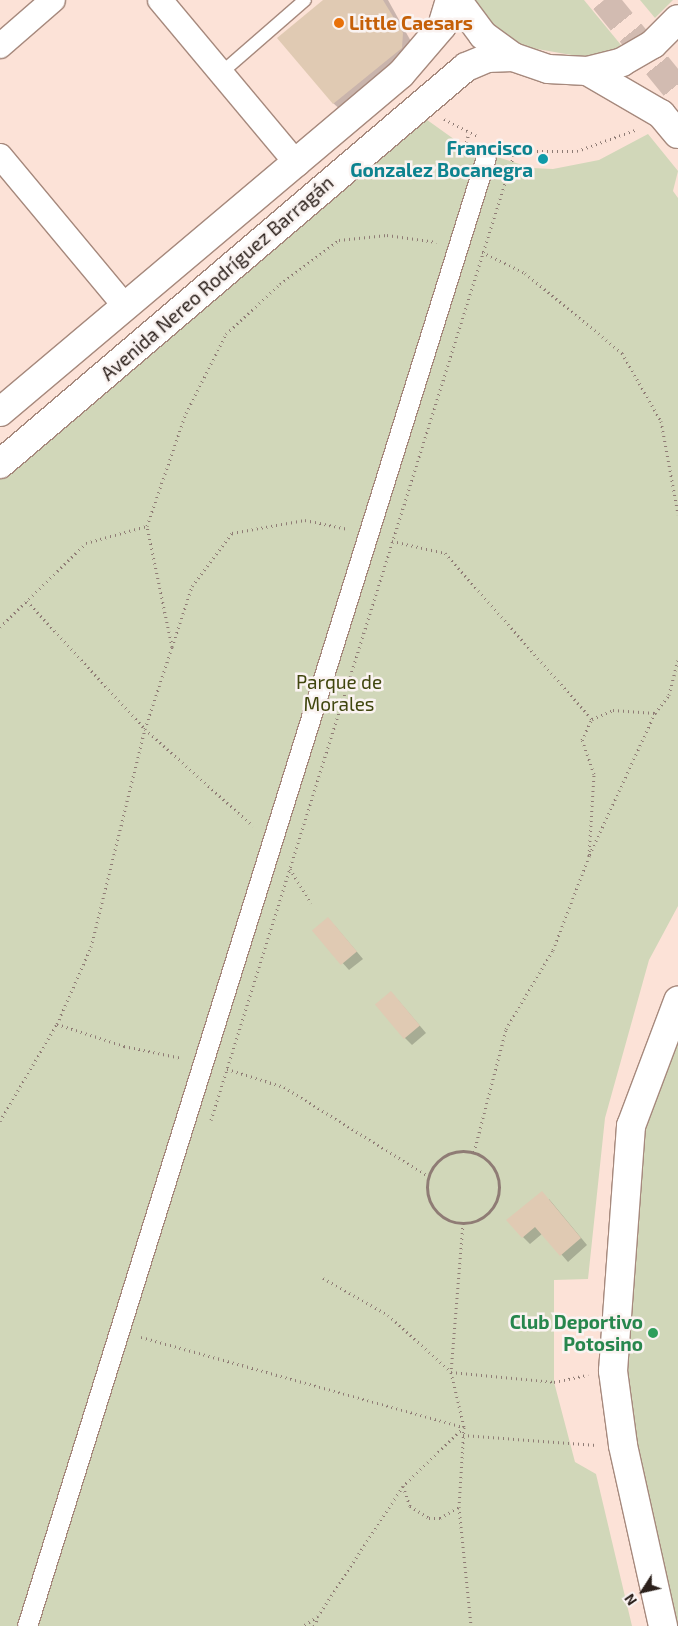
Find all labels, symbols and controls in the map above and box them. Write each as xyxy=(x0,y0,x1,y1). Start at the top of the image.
place label: Little Caesars xyxy=(349,12,473,34)
marker: Little Caesars xyxy=(333,17,345,29)
place label: Francisco Gonzalez Bocanegra xyxy=(350,137,533,181)
marker: Francisco Gonzalez Bocanegra xyxy=(537,153,549,165)
street label: Avenida Nereo Rodríguez Barragán xyxy=(96,171,338,385)
park label: Parque de Morales xyxy=(296,671,382,715)
place label: Club Deportivo Potosino xyxy=(510,1311,643,1355)
marker: Club Deportivo Potosino xyxy=(647,1327,659,1339)
north arrow xyxy=(618,1566,668,1616)
text: N xyxy=(620,1591,640,1609)

